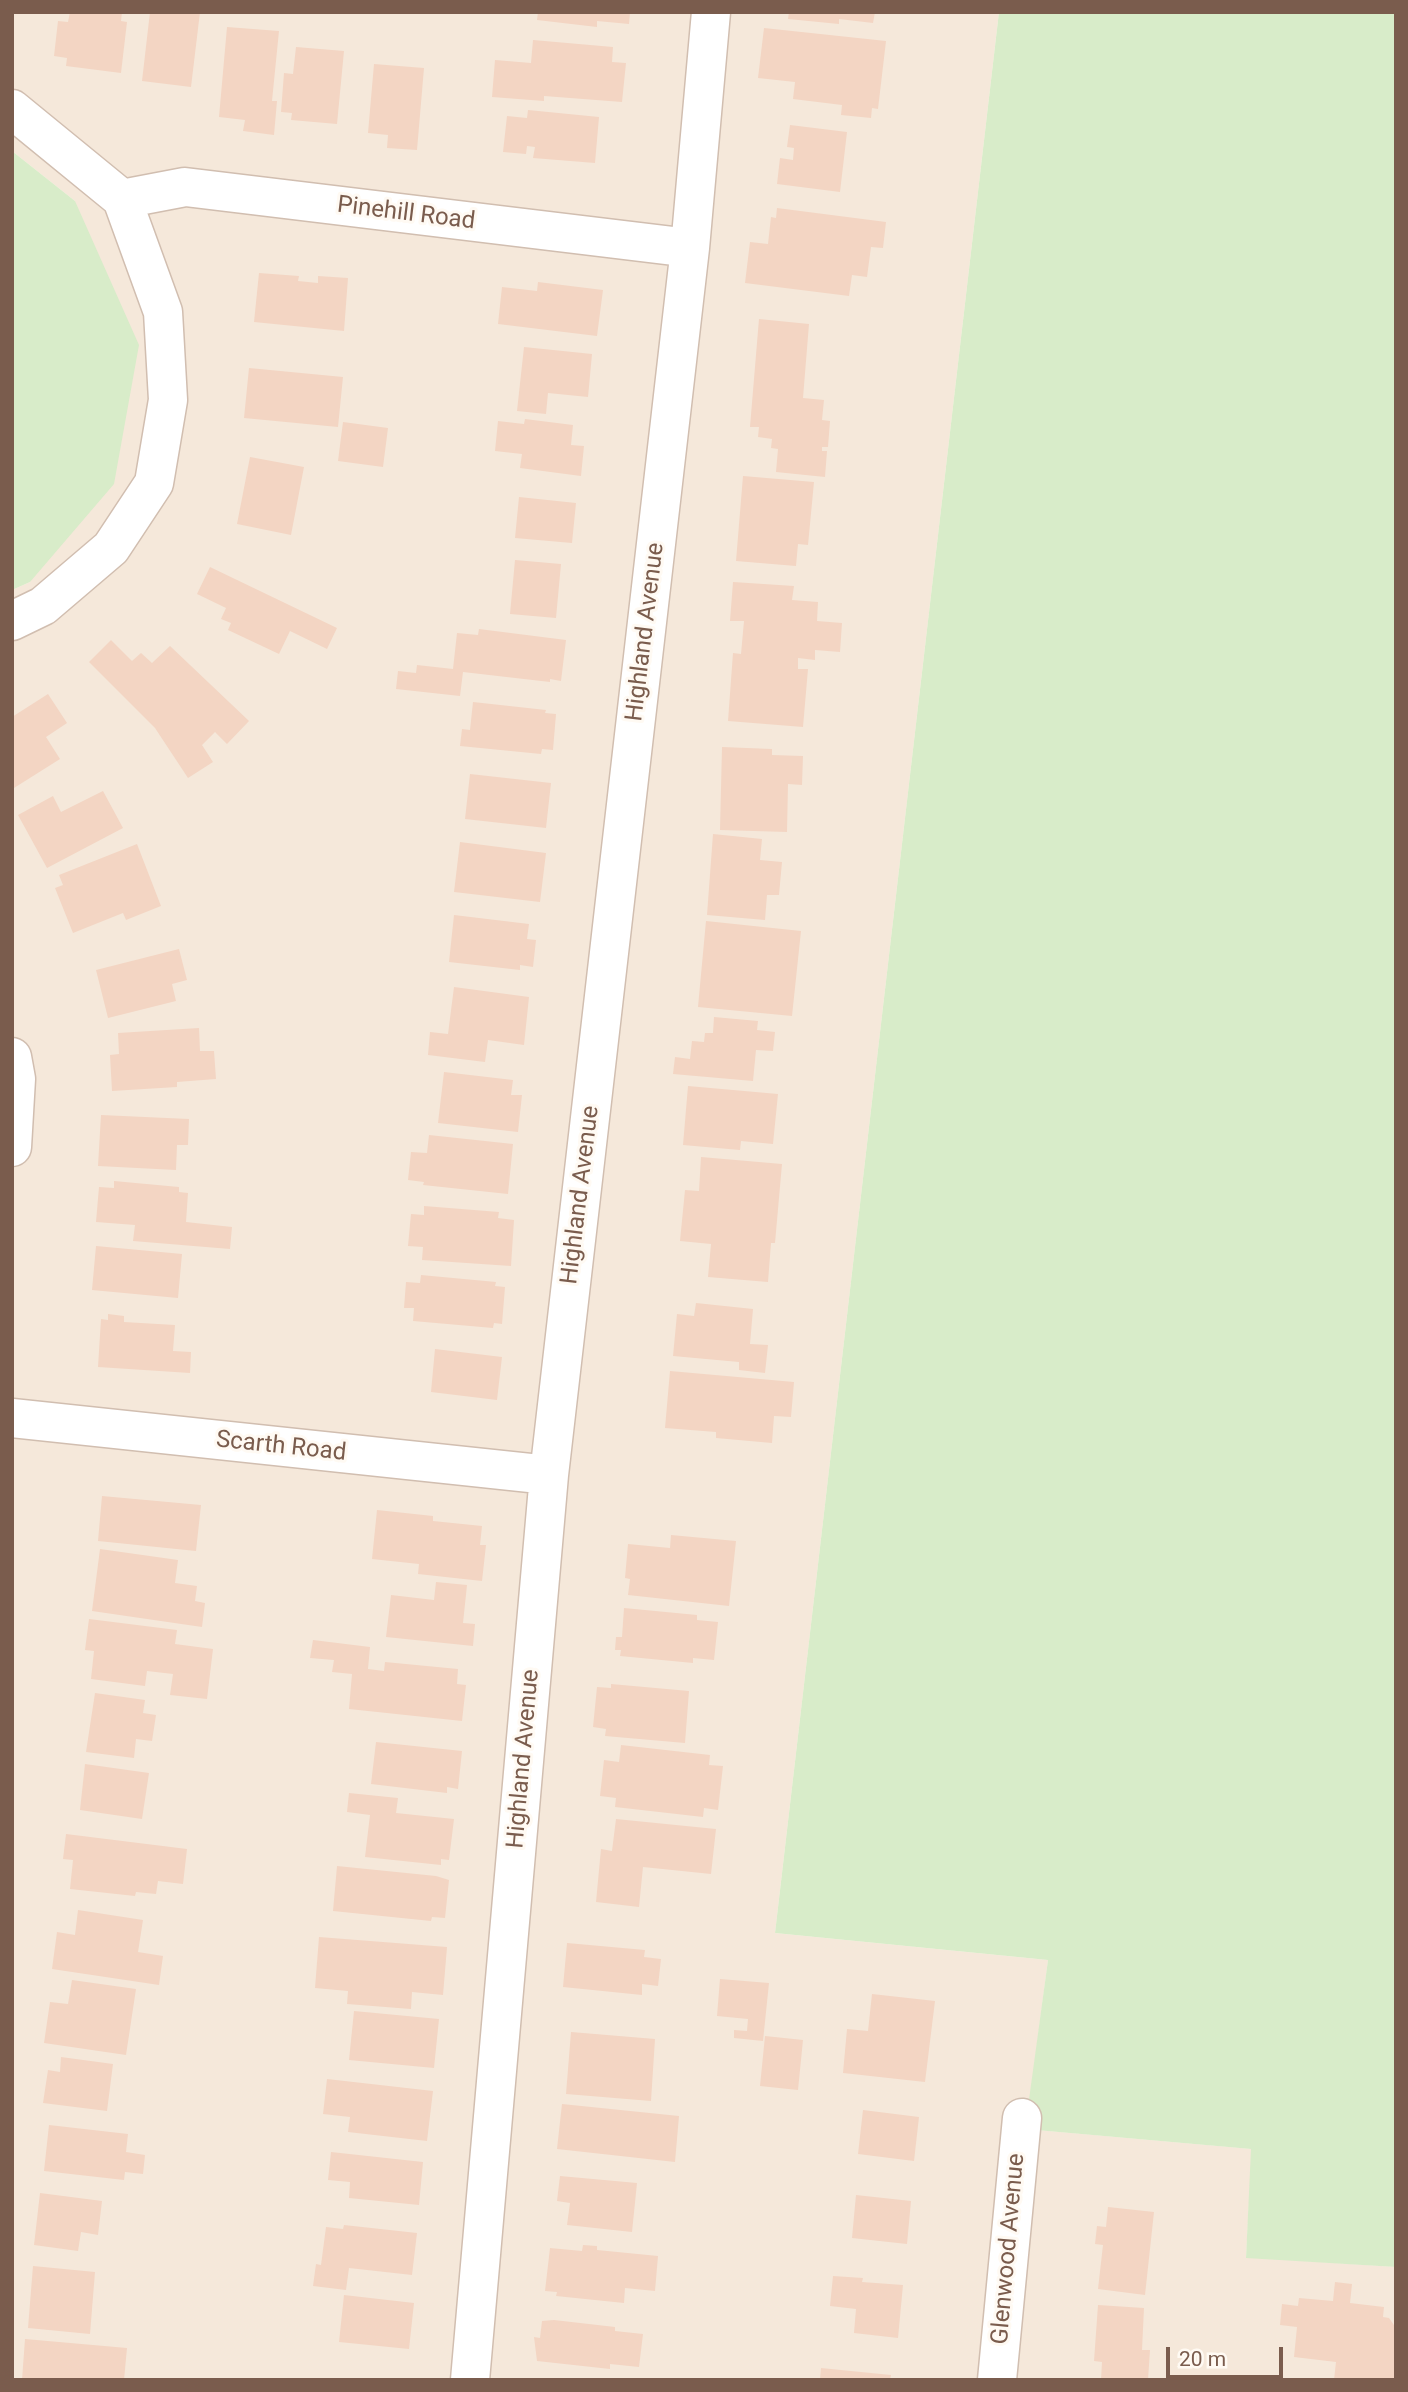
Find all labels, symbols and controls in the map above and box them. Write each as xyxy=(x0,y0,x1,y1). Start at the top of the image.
street label: Pinehill Road xyxy=(335,191,477,237)
street label: Highland Avenue xyxy=(621,541,671,723)
street label: Highland Avenue xyxy=(556,1104,606,1286)
street label: Scarth Road xyxy=(215,1426,347,1468)
street label: Highland Avenue xyxy=(502,1668,546,1850)
street label: Glenwood Avenue xyxy=(986,2152,1032,2346)
scale bar xyxy=(1170,2332,1287,2376)
text: 20 m xyxy=(1179,2347,1226,2371)

